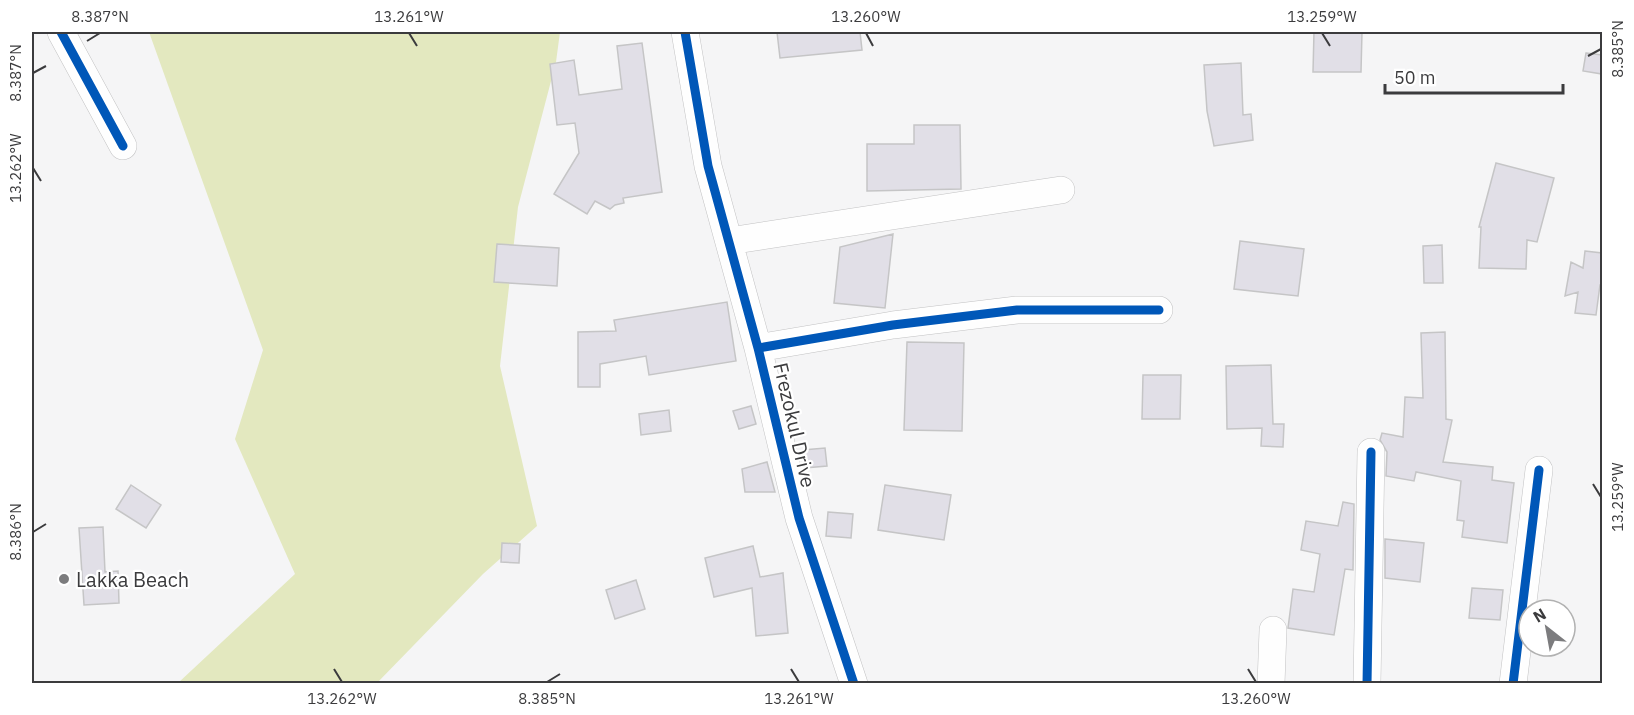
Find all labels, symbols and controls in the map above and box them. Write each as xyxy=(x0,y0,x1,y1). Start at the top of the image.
text: 8.387°N xyxy=(71,7,129,26)
text: 13.261°W xyxy=(374,7,444,26)
text: 13.260°W xyxy=(831,7,901,26)
text: 13.259°W xyxy=(1287,7,1357,26)
text: 8.385°N xyxy=(1608,20,1627,78)
text: 8.387°N xyxy=(6,44,25,102)
scale bar xyxy=(1385,57,1564,95)
text: 50 m xyxy=(1394,66,1436,89)
text: 13.262°W xyxy=(6,133,25,203)
street label: Frezokul Drive xyxy=(768,360,822,490)
text: 13.259°W xyxy=(1608,462,1627,532)
text: 8.386°N xyxy=(6,503,25,561)
place label: Lakka Beach xyxy=(76,566,189,593)
marker: Lakka Beach xyxy=(57,572,71,586)
north arrow xyxy=(1517,598,1577,658)
text: N xyxy=(1529,604,1549,627)
text: 13.262°W xyxy=(307,689,377,708)
text: 8.385°N xyxy=(518,689,576,708)
text: 13.261°W xyxy=(764,689,834,708)
text: 13.260°W xyxy=(1221,689,1291,708)

